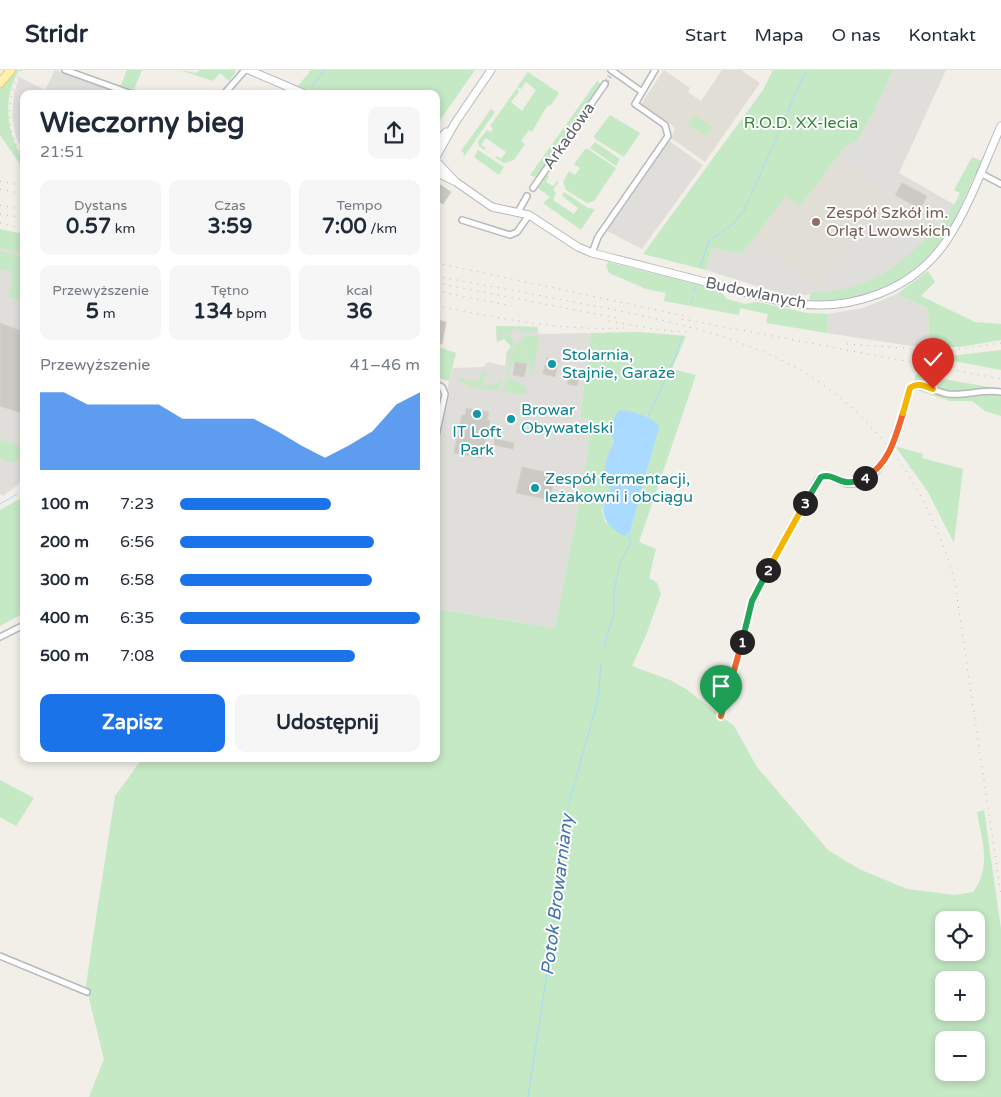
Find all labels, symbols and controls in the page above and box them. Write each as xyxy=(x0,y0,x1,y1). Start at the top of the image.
text: Stridr xyxy=(25,20,88,49)
text: Start xyxy=(685,24,727,46)
text: Mapa xyxy=(755,24,804,46)
text: O nas xyxy=(832,24,881,46)
text: Kontakt xyxy=(909,24,976,46)
street label: Arkadowa xyxy=(539,99,599,173)
text: Wieczorny bieg xyxy=(40,106,245,140)
button: share xyxy=(368,107,420,159)
park label: R.O.D. XX-lecia xyxy=(744,113,858,133)
text: 21:51 xyxy=(40,142,84,162)
text: Dystans xyxy=(74,197,127,214)
text: Czas xyxy=(214,197,246,214)
text: Tempo xyxy=(336,197,382,214)
place label: Zespół Szkół im. Orląt Lwowskich xyxy=(826,203,951,241)
text: 0.57 xyxy=(66,214,111,239)
text: 3:59 xyxy=(207,214,253,239)
text: 7:00 xyxy=(322,214,367,239)
marker: Zespół Szkół im. Orląt Lwowskich xyxy=(810,216,822,228)
text: km xyxy=(111,220,135,237)
text: /km xyxy=(367,220,397,237)
street label: Budowlanych xyxy=(704,273,808,313)
text: Przewyższenie xyxy=(52,282,149,299)
text: Tętno xyxy=(211,282,249,299)
text: kcal xyxy=(346,282,372,299)
text: 5 xyxy=(86,299,99,324)
text: 134 xyxy=(193,299,233,324)
text: 36 xyxy=(346,299,373,324)
text: m xyxy=(99,305,116,322)
text: bpm xyxy=(233,305,267,322)
pin xyxy=(912,338,954,389)
place label: Stolarnia, Stajnie, Garaże xyxy=(562,345,675,383)
icon: check xyxy=(919,345,947,373)
text: Przewyższenie xyxy=(40,355,150,375)
text: 41–46 m xyxy=(350,355,420,375)
marker: Stolarnia, Stajnie, Garaże xyxy=(546,358,558,370)
place label: Browar Obywatelski xyxy=(521,400,613,438)
marker: IT Loft Park xyxy=(471,408,483,420)
marker: Browar Obywatelski xyxy=(505,413,517,425)
place label: IT Loft Park xyxy=(452,422,502,460)
pin: 4 xyxy=(852,466,878,490)
place label: Zespół fermentacji, leżakowni i obciągu xyxy=(545,469,693,507)
text: 4 xyxy=(861,470,870,487)
marker: Zespół fermentacji, leżakowni i obciągu xyxy=(529,482,541,494)
pin: 3 xyxy=(792,490,818,516)
text: 100 m xyxy=(40,494,89,514)
text: 7:23 xyxy=(120,494,154,514)
text: 3 xyxy=(801,495,810,512)
text: 200 m xyxy=(40,532,89,552)
text: 6:56 xyxy=(120,532,154,552)
pin: 2 xyxy=(756,558,780,582)
text: 2 xyxy=(764,562,773,579)
text: 300 m xyxy=(40,570,89,590)
text: 6:58 xyxy=(120,570,154,590)
text: 400 m xyxy=(40,608,89,628)
text: 6:35 xyxy=(120,608,154,628)
pin: 1 xyxy=(730,630,754,654)
text: 1 xyxy=(738,634,747,651)
text: 500 m xyxy=(40,646,89,666)
text: 7:08 xyxy=(120,646,154,666)
pin xyxy=(700,665,742,716)
icon: arrive xyxy=(707,672,735,700)
button: Zapisz xyxy=(40,694,225,752)
button: Udostępnij xyxy=(235,694,420,752)
water label: Potok Browarniany xyxy=(536,811,578,977)
map controls xyxy=(935,911,985,1081)
button: locate xyxy=(935,911,985,961)
button: + xyxy=(935,971,985,1021)
button: − xyxy=(935,1031,985,1081)

